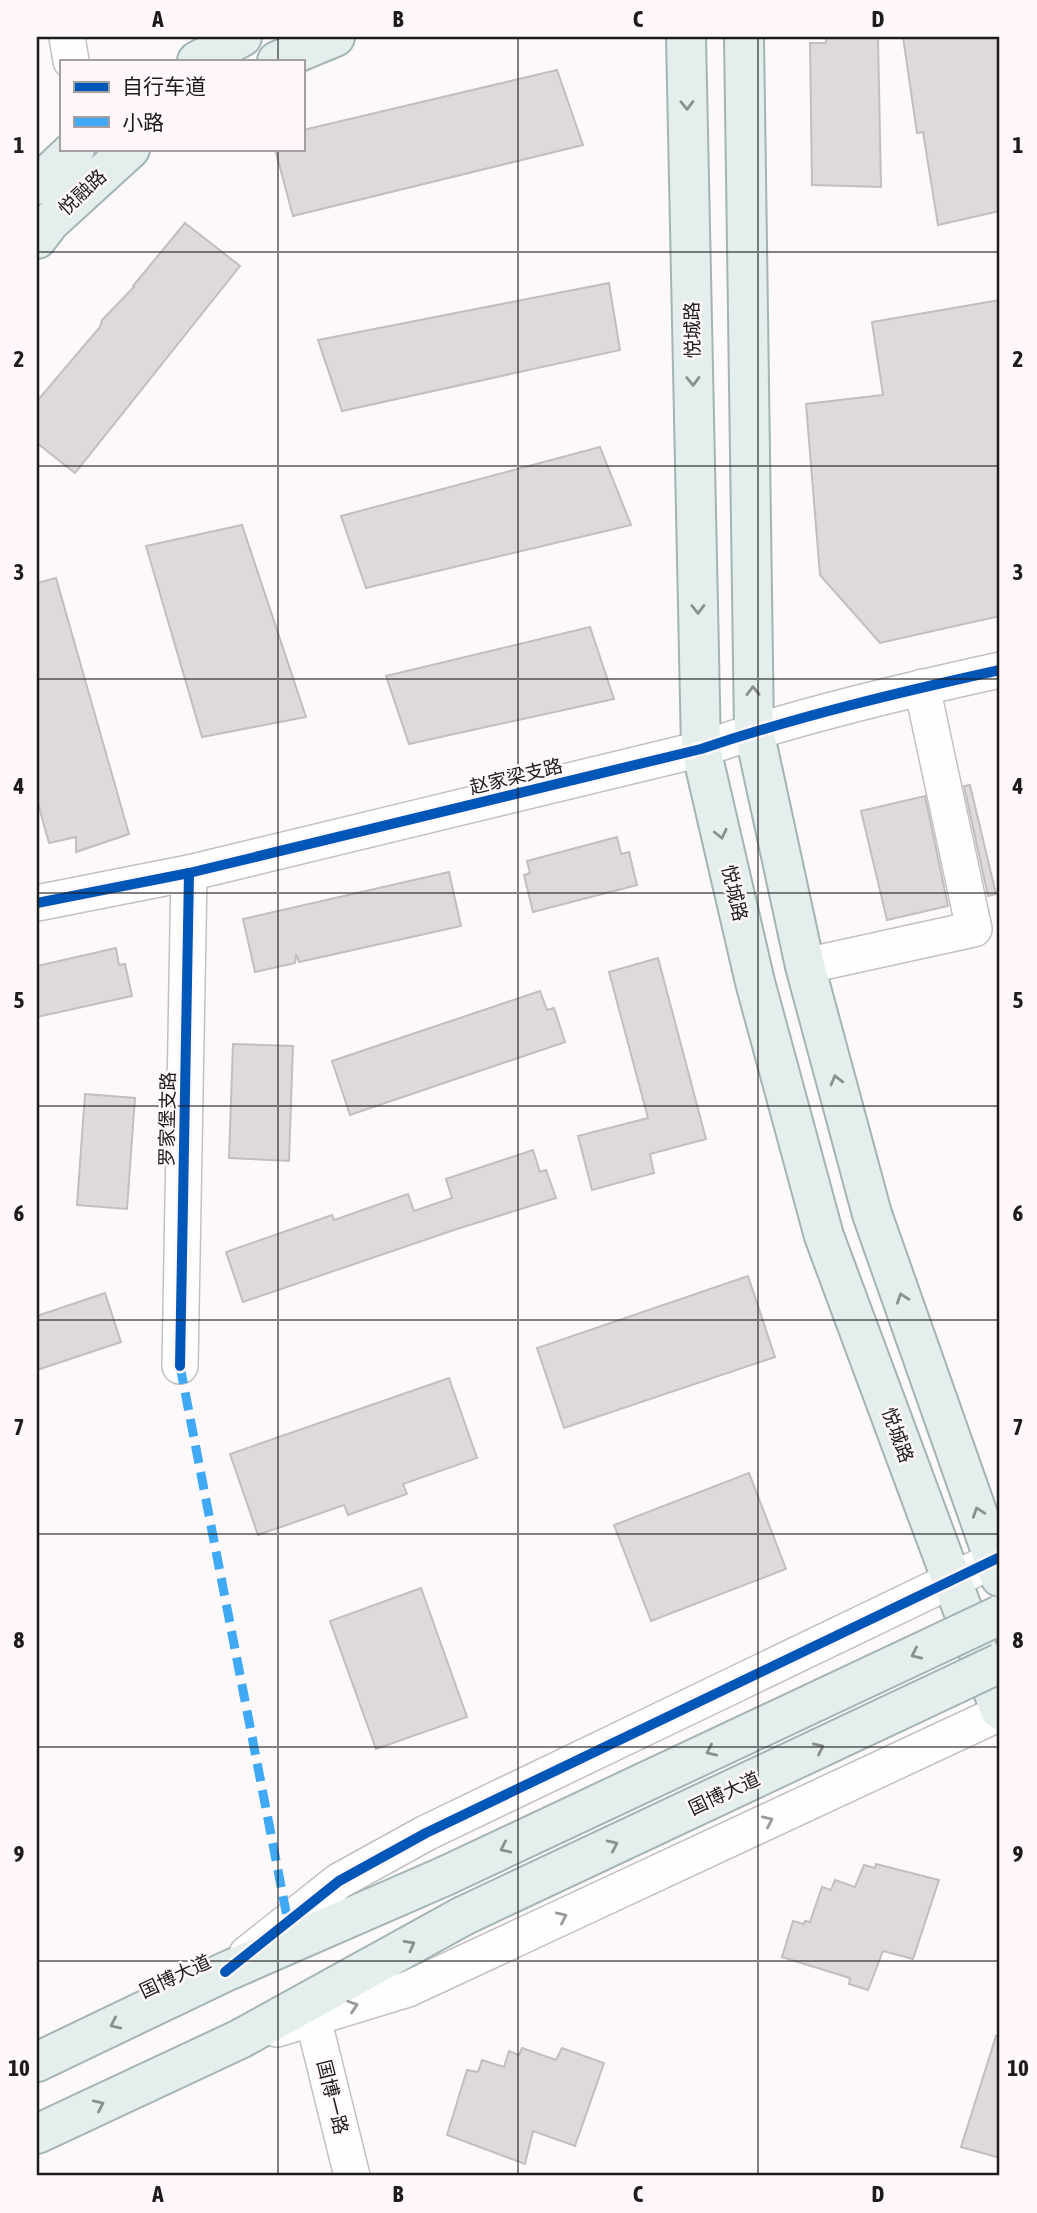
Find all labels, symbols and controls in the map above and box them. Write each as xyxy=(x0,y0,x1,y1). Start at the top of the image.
text: A xyxy=(151,6,164,32)
text: B xyxy=(393,6,404,32)
text: C xyxy=(633,6,644,32)
text: D xyxy=(872,6,885,32)
legend xyxy=(60,60,304,150)
text: 自行车道 xyxy=(122,74,206,98)
one-way arrow xyxy=(680,100,695,111)
text: 小路 xyxy=(122,110,164,134)
text: 1 xyxy=(14,132,25,158)
text: 1 xyxy=(1013,132,1024,158)
street label: 悦融路 xyxy=(54,165,110,219)
street label: 悦城路 xyxy=(681,301,703,359)
text: 2 xyxy=(14,346,24,372)
text: 2 xyxy=(1013,346,1023,372)
one-way arrow xyxy=(685,377,701,387)
text: 3 xyxy=(14,559,24,585)
text: 3 xyxy=(1013,559,1023,585)
one-way arrow xyxy=(690,604,706,615)
one-way arrow xyxy=(745,685,761,696)
street label: 赵家梁支路 xyxy=(467,754,565,798)
text: 4 xyxy=(13,773,25,799)
text: 4 xyxy=(1012,773,1024,799)
one-way arrow xyxy=(713,828,727,840)
street label: 悦城路 xyxy=(718,863,752,923)
text: 5 xyxy=(14,987,25,1013)
text: 5 xyxy=(1013,987,1024,1013)
street label: 罗家堡支路 xyxy=(155,1071,179,1167)
one-way arrow xyxy=(830,1074,844,1086)
text: 6 xyxy=(14,1200,25,1226)
text: 6 xyxy=(1013,1200,1024,1226)
one-way arrow xyxy=(896,1292,910,1304)
street label: 悦城路 xyxy=(878,1404,918,1466)
text: 7 xyxy=(14,1414,24,1440)
text: 7 xyxy=(1013,1414,1023,1440)
one-way arrow xyxy=(972,1507,986,1519)
text: 8 xyxy=(14,1627,25,1653)
text: 8 xyxy=(1013,1627,1024,1653)
one-way arrow xyxy=(911,1646,923,1660)
one-way arrow xyxy=(705,1743,718,1757)
one-way arrow xyxy=(812,1743,824,1757)
street label: 国博大道 xyxy=(685,1767,763,1819)
one-way arrow xyxy=(761,1815,773,1829)
one-way arrow xyxy=(606,1839,618,1853)
one-way arrow xyxy=(500,1840,512,1854)
text: 9 xyxy=(14,1841,25,1867)
text: 9 xyxy=(1013,1841,1024,1867)
one-way arrow xyxy=(554,1911,567,1925)
one-way arrow xyxy=(402,1940,415,1953)
street label: 国博大道 xyxy=(136,1950,214,2002)
one-way arrow xyxy=(346,2000,358,2014)
one-way arrow xyxy=(110,2016,122,2030)
text: 10 xyxy=(8,2055,30,2081)
text: 10 xyxy=(1007,2055,1029,2081)
street label: 国博一路 xyxy=(313,2057,353,2137)
one-way arrow xyxy=(92,2099,104,2113)
text: A xyxy=(151,2181,164,2207)
text: B xyxy=(393,2181,404,2207)
text: C xyxy=(633,2181,644,2207)
text: D xyxy=(872,2181,885,2207)

